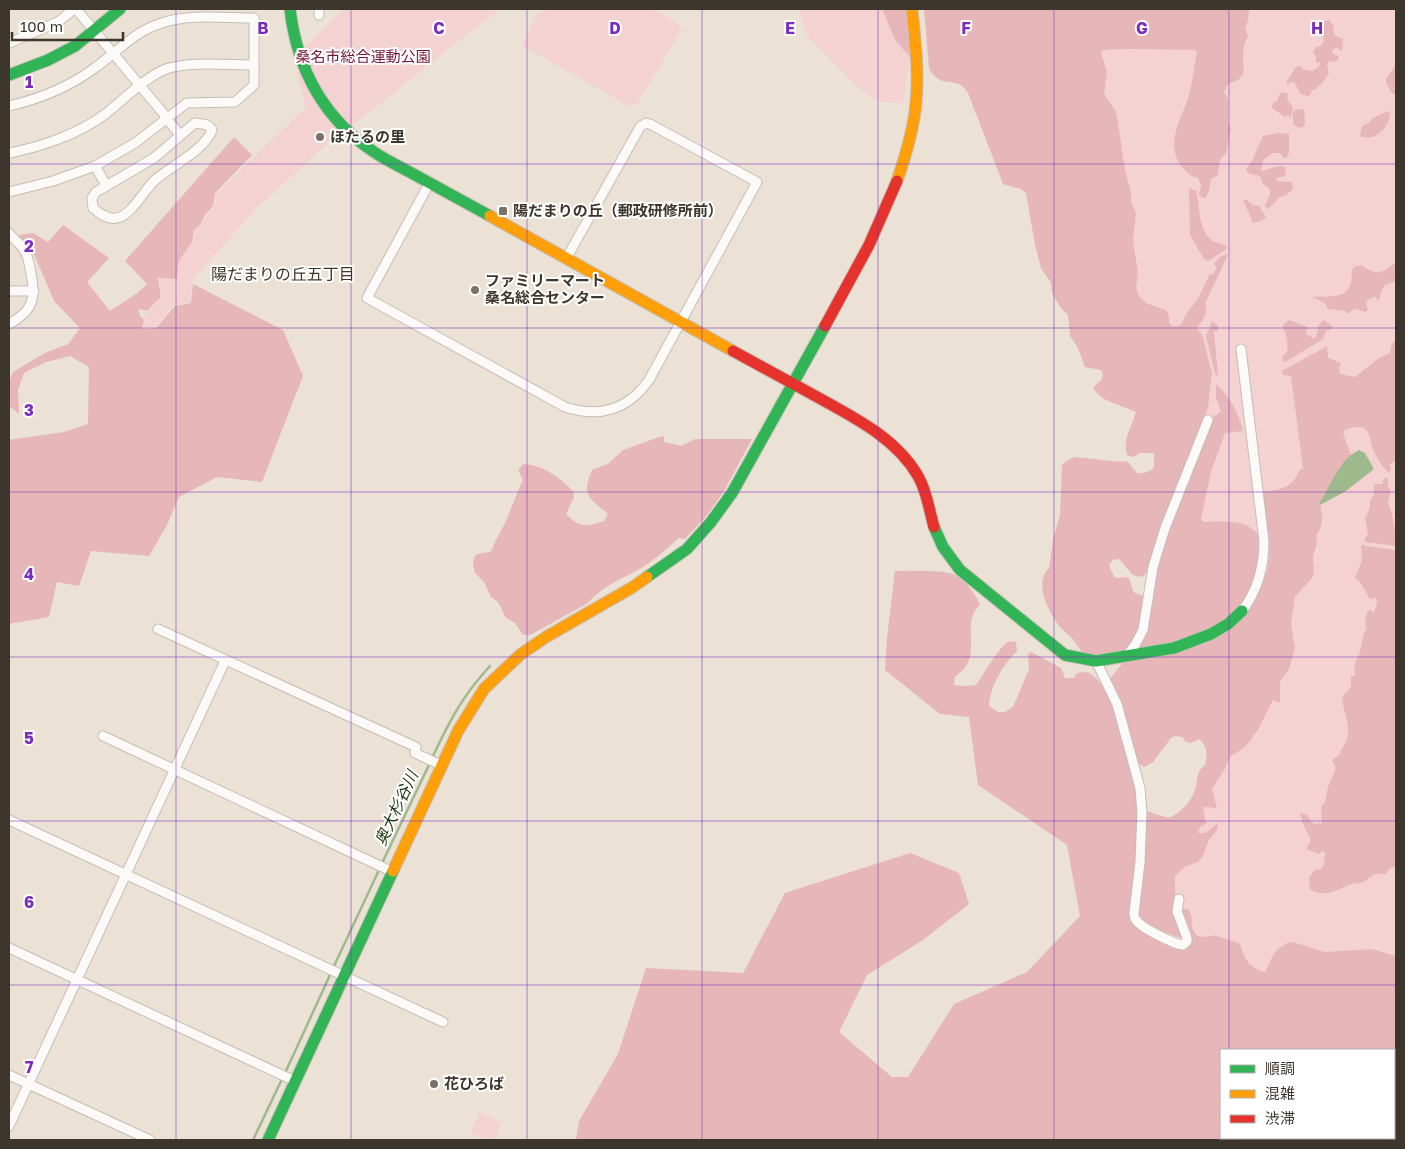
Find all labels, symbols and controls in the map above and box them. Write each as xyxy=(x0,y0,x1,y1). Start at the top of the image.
scale bar xyxy=(12,10,124,42)
text: 100 m xyxy=(20,17,63,35)
text: B xyxy=(257,18,269,38)
text: C xyxy=(433,18,445,38)
text: D xyxy=(609,18,621,38)
text: E xyxy=(785,18,795,38)
text: F xyxy=(961,18,971,38)
text: G xyxy=(1136,18,1148,38)
text: H xyxy=(1311,18,1323,38)
park label: 桑名市総合運動公園 xyxy=(295,47,431,65)
text: 1 xyxy=(25,72,33,92)
place label: ほたるの里 xyxy=(330,127,405,145)
marker: ほたるの里 xyxy=(314,131,326,143)
place label: 陽だまりの丘（郵政研修所前） xyxy=(513,201,723,219)
marker: 陽だまりの丘（郵政研修所前） xyxy=(497,205,509,217)
text: 2 xyxy=(24,236,34,256)
district label: 陽だまりの丘五丁目 xyxy=(211,264,355,284)
place label: ファミリーマート 桑名総合センター xyxy=(485,271,605,306)
marker: ファミリーマート 桑名総合センター xyxy=(469,284,481,296)
text: 3 xyxy=(24,400,34,420)
text: 4 xyxy=(24,564,34,584)
text: 5 xyxy=(24,728,34,748)
water label: 奥大杉谷川 xyxy=(370,766,423,848)
text: 6 xyxy=(24,892,34,912)
legend xyxy=(1220,1049,1395,1139)
text: 7 xyxy=(25,1057,34,1077)
text: 順調 xyxy=(1265,1059,1295,1077)
place label: 花ひろば xyxy=(444,1074,504,1092)
marker: 花ひろば xyxy=(428,1078,440,1090)
text: 混雑 xyxy=(1265,1084,1295,1102)
text: 渋滞 xyxy=(1265,1109,1295,1127)

